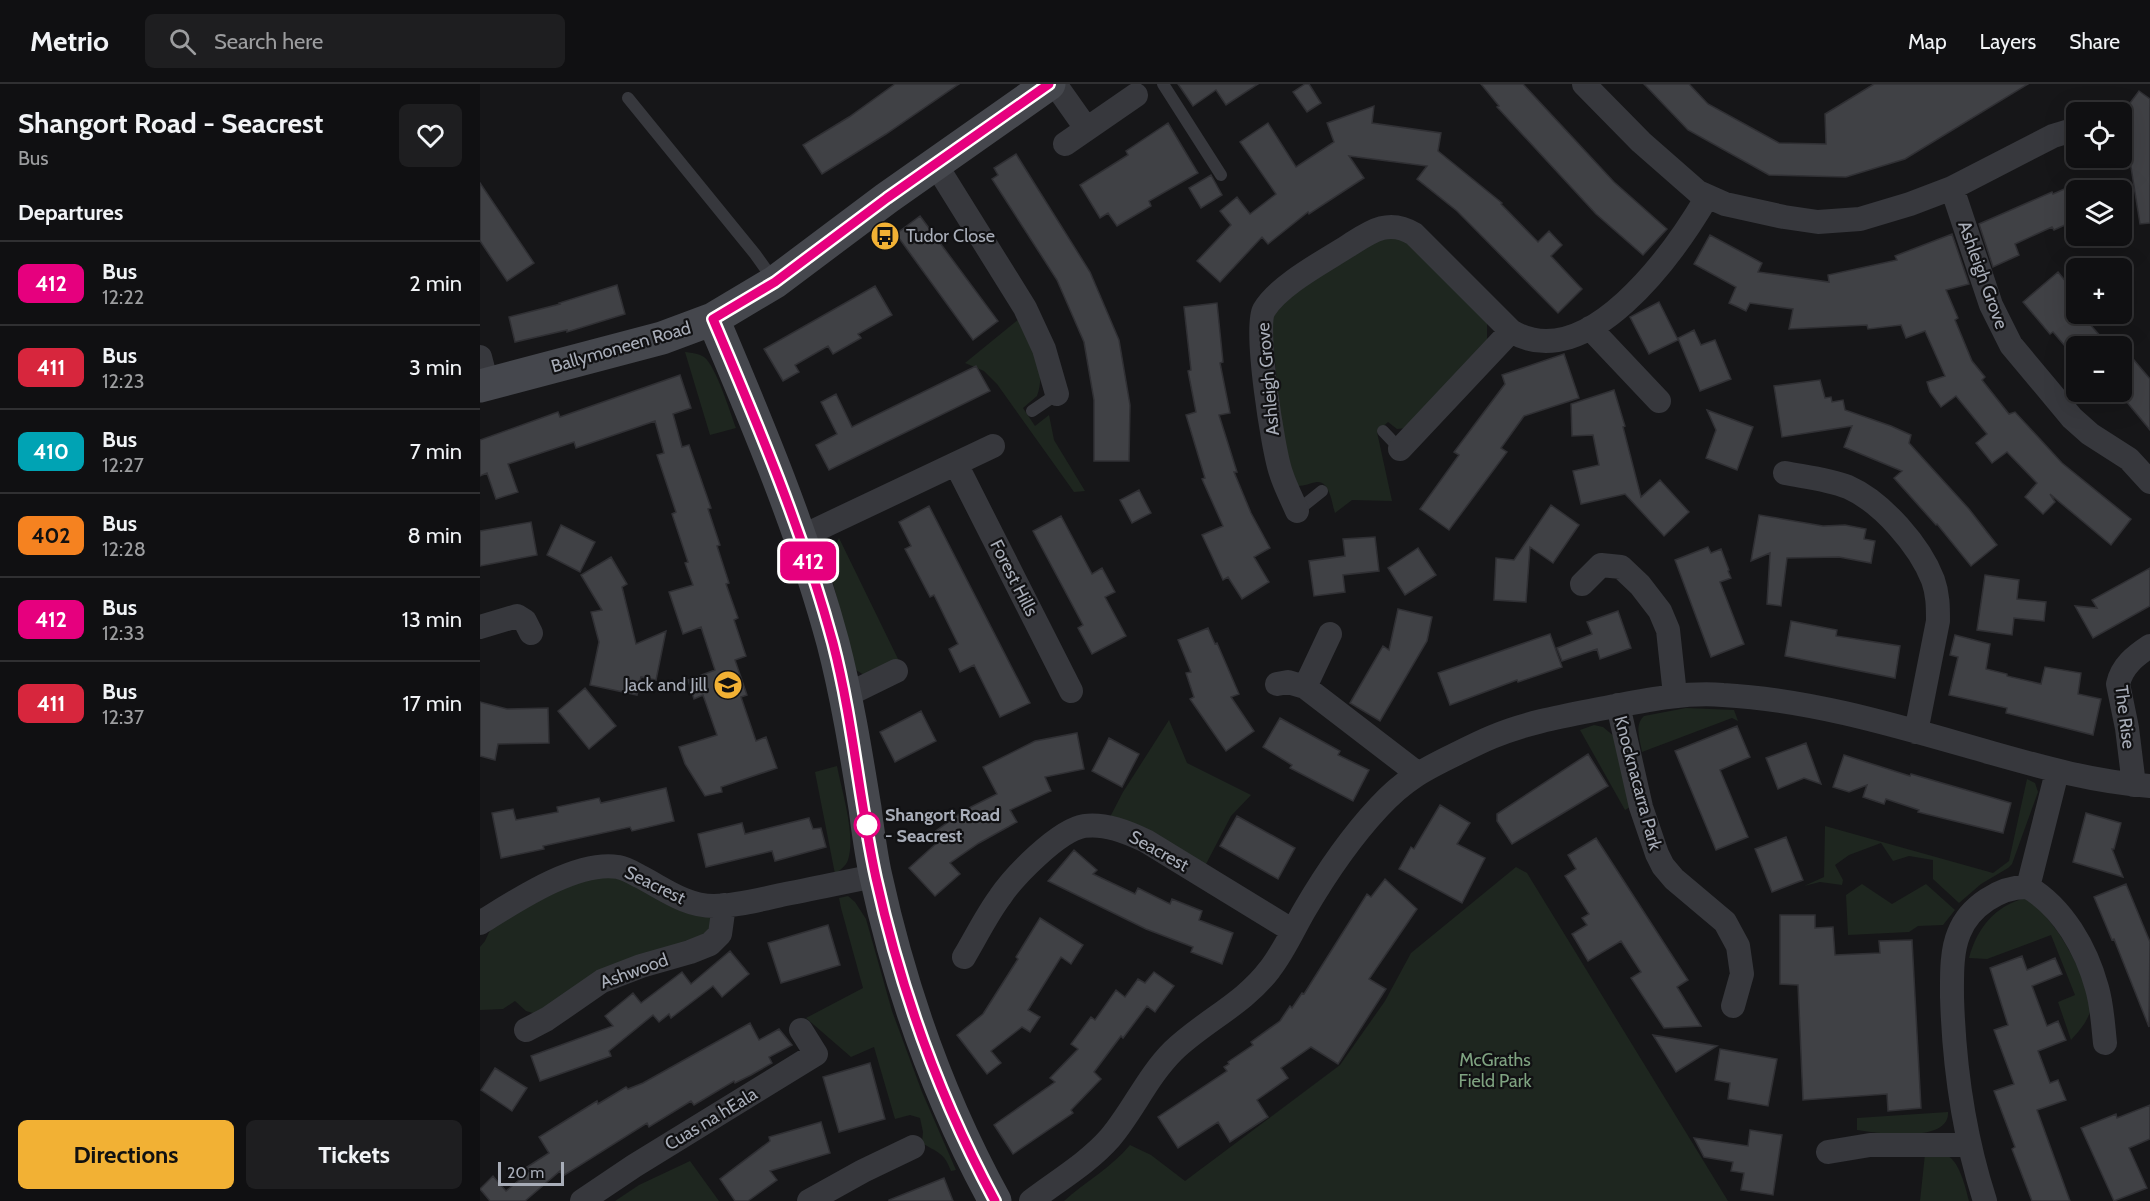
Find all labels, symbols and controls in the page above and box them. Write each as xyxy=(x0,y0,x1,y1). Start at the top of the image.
search box xyxy=(145,14,565,68)
text: Metrio xyxy=(30,24,109,58)
icon: search xyxy=(166,25,199,58)
text: Search here xyxy=(214,28,323,55)
text: Map xyxy=(1908,29,1947,54)
text: Layers xyxy=(1980,29,2036,54)
text: Share xyxy=(2069,29,2120,54)
map controls xyxy=(2066,102,2132,402)
button: locate xyxy=(2066,102,2132,168)
button: heart xyxy=(399,104,462,167)
text: Shangort Road - Seacrest xyxy=(18,106,323,140)
text: Bus xyxy=(18,146,49,170)
button: layers xyxy=(2066,180,2132,246)
text: Departures xyxy=(18,199,123,226)
street label: Ashleigh Grove xyxy=(1953,218,2013,332)
bus stop icon: Tudor Close xyxy=(869,220,901,252)
place label: Tudor Close xyxy=(906,225,995,247)
text: Bus xyxy=(102,258,137,285)
button: + xyxy=(2066,258,2132,324)
text: 2 min xyxy=(409,270,462,297)
text: 412 xyxy=(35,271,67,296)
text: 12:22 xyxy=(102,285,144,309)
street label: Ballymoneen Road xyxy=(549,317,693,377)
street label: Ashleigh Grove xyxy=(1252,322,1284,436)
button: − xyxy=(2066,336,2132,402)
text: Bus xyxy=(102,342,137,369)
text: 3 min xyxy=(409,354,462,381)
text: 411 xyxy=(37,355,65,380)
text: 12:23 xyxy=(102,369,144,393)
text: Bus xyxy=(102,426,137,453)
text: 7 min xyxy=(410,438,462,465)
text: 410 xyxy=(33,439,69,464)
text: 12:27 xyxy=(102,453,144,477)
text: Bus xyxy=(102,510,137,537)
text: 8 min xyxy=(407,522,462,549)
text: 402 xyxy=(32,523,70,548)
street label: Forest Hills xyxy=(985,536,1043,620)
text: 12:28 xyxy=(102,537,146,561)
line badge: 412 xyxy=(774,542,842,580)
text: 412 xyxy=(792,549,824,574)
text: Bus xyxy=(102,594,137,621)
text: 13 min xyxy=(402,606,462,633)
text: 412 xyxy=(35,607,67,632)
text: 12:33 xyxy=(102,621,145,645)
school or university icon: Jack and Jill xyxy=(712,669,744,701)
place label: Jack and Jill xyxy=(623,674,708,696)
text: Bus xyxy=(102,678,137,705)
street label: The Rise xyxy=(2110,684,2140,750)
text: 17 min xyxy=(403,690,462,717)
text: 411 xyxy=(37,691,65,716)
text: 12:37 xyxy=(102,705,144,729)
street label: Knocknacarra Park xyxy=(1609,713,1667,854)
place label: Shangort Road - Seacrest xyxy=(885,804,1000,847)
marker: Shangort Road - Seacrest xyxy=(854,812,880,838)
street label: Seacrest xyxy=(1125,826,1193,876)
street label: Seacrest xyxy=(621,861,689,909)
street label: Ashwood xyxy=(597,949,671,993)
park label: McGraths Field Park xyxy=(1459,1049,1532,1092)
street label: Cuas na hEala xyxy=(661,1083,762,1155)
button: Directions xyxy=(18,1120,234,1189)
button: Tickets xyxy=(246,1120,462,1189)
scale bar xyxy=(498,1159,564,1186)
text: 20 m xyxy=(507,1163,544,1182)

